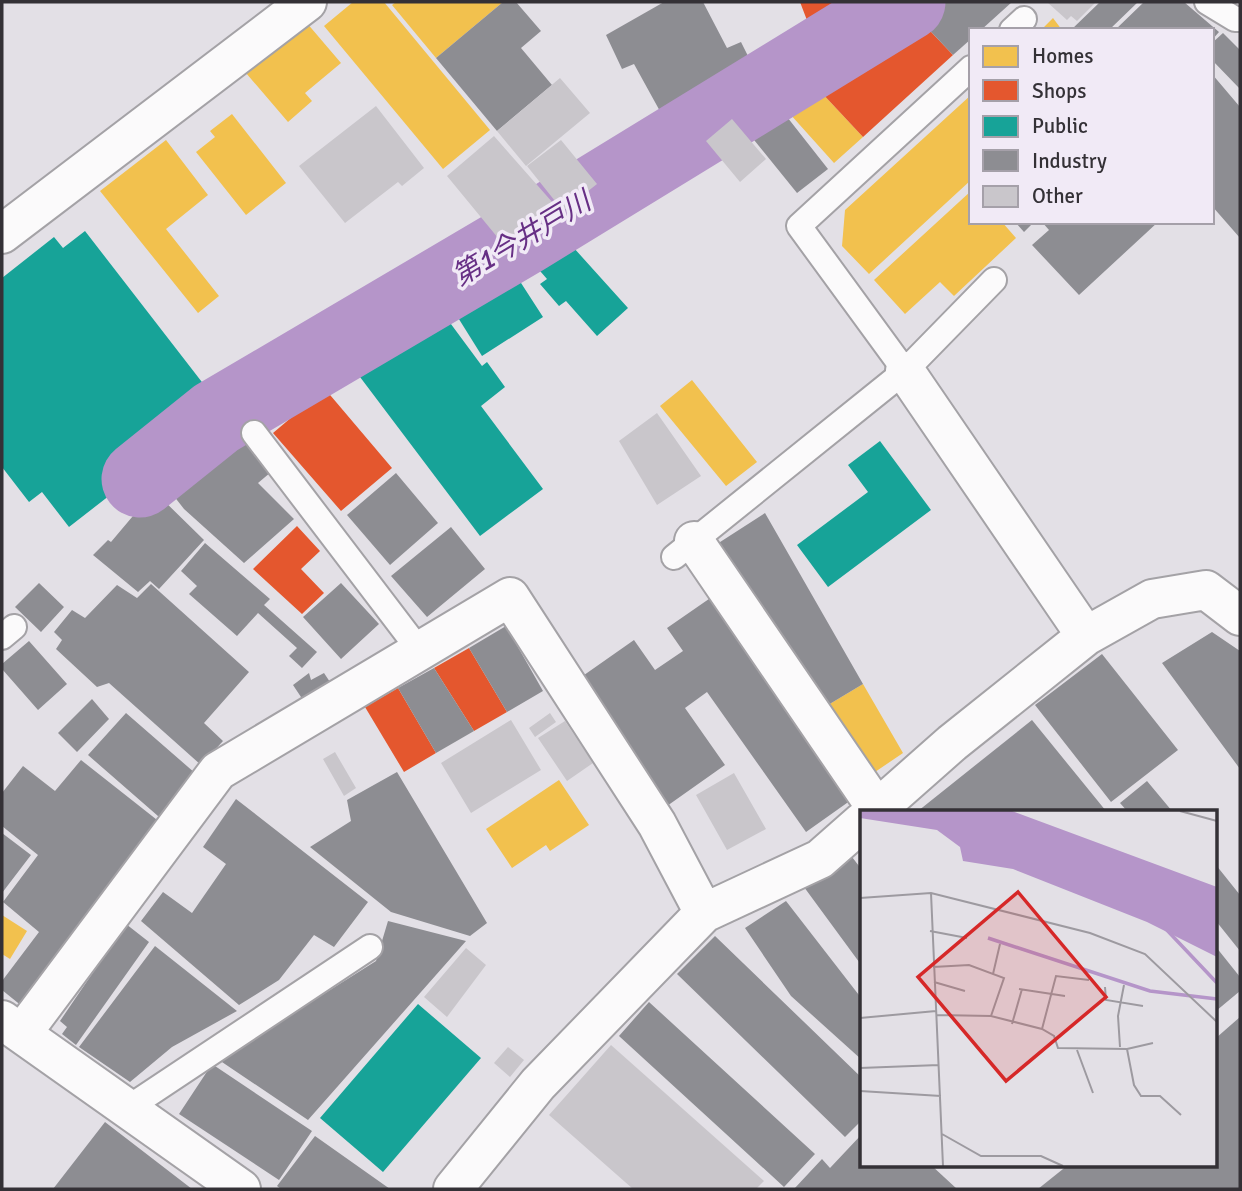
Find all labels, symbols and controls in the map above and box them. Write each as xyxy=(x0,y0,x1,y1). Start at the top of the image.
legend xyxy=(969,28,1214,224)
text: Homes xyxy=(1032,43,1094,69)
text: Shops xyxy=(1032,78,1086,104)
text: Public xyxy=(1032,113,1088,139)
text: Industry xyxy=(1032,148,1107,174)
water label: 第1今井戸川 xyxy=(446,183,599,293)
text: Other xyxy=(1032,183,1083,209)
inset map xyxy=(860,810,1218,1166)

